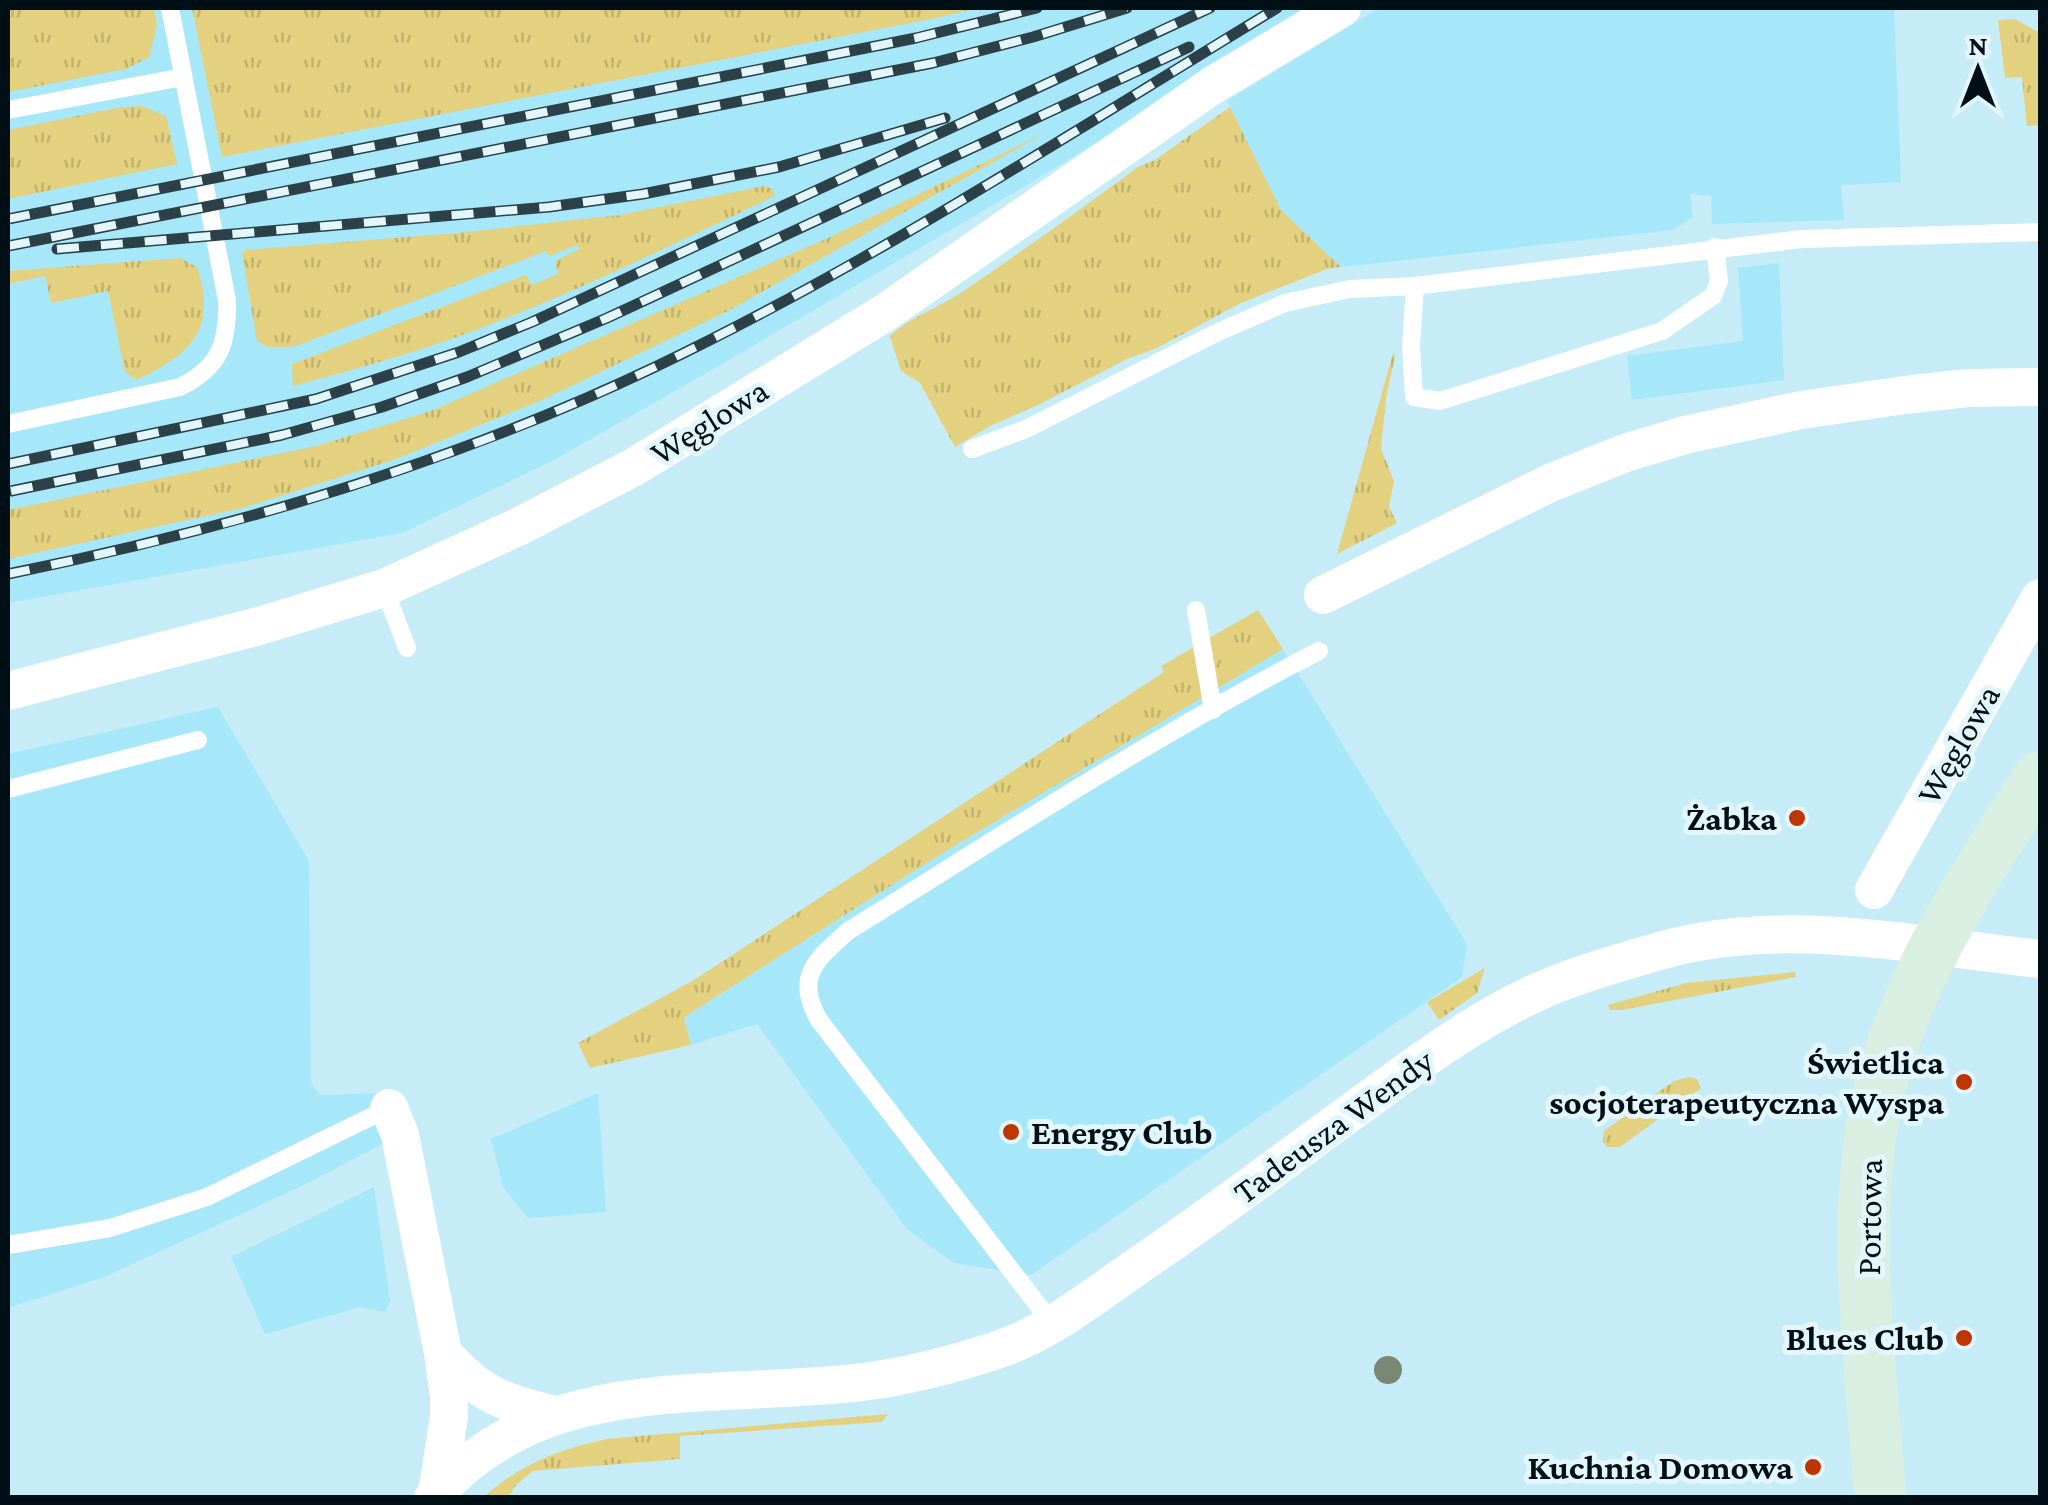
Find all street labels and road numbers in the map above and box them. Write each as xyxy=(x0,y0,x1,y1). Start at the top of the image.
street label: Węglowa xyxy=(643,370,775,473)
street label: Węglowa xyxy=(1909,678,2008,811)
street label: Tadeusza Wendy xyxy=(1226,1040,1441,1212)
street label: Portowa xyxy=(1849,1158,1890,1276)

